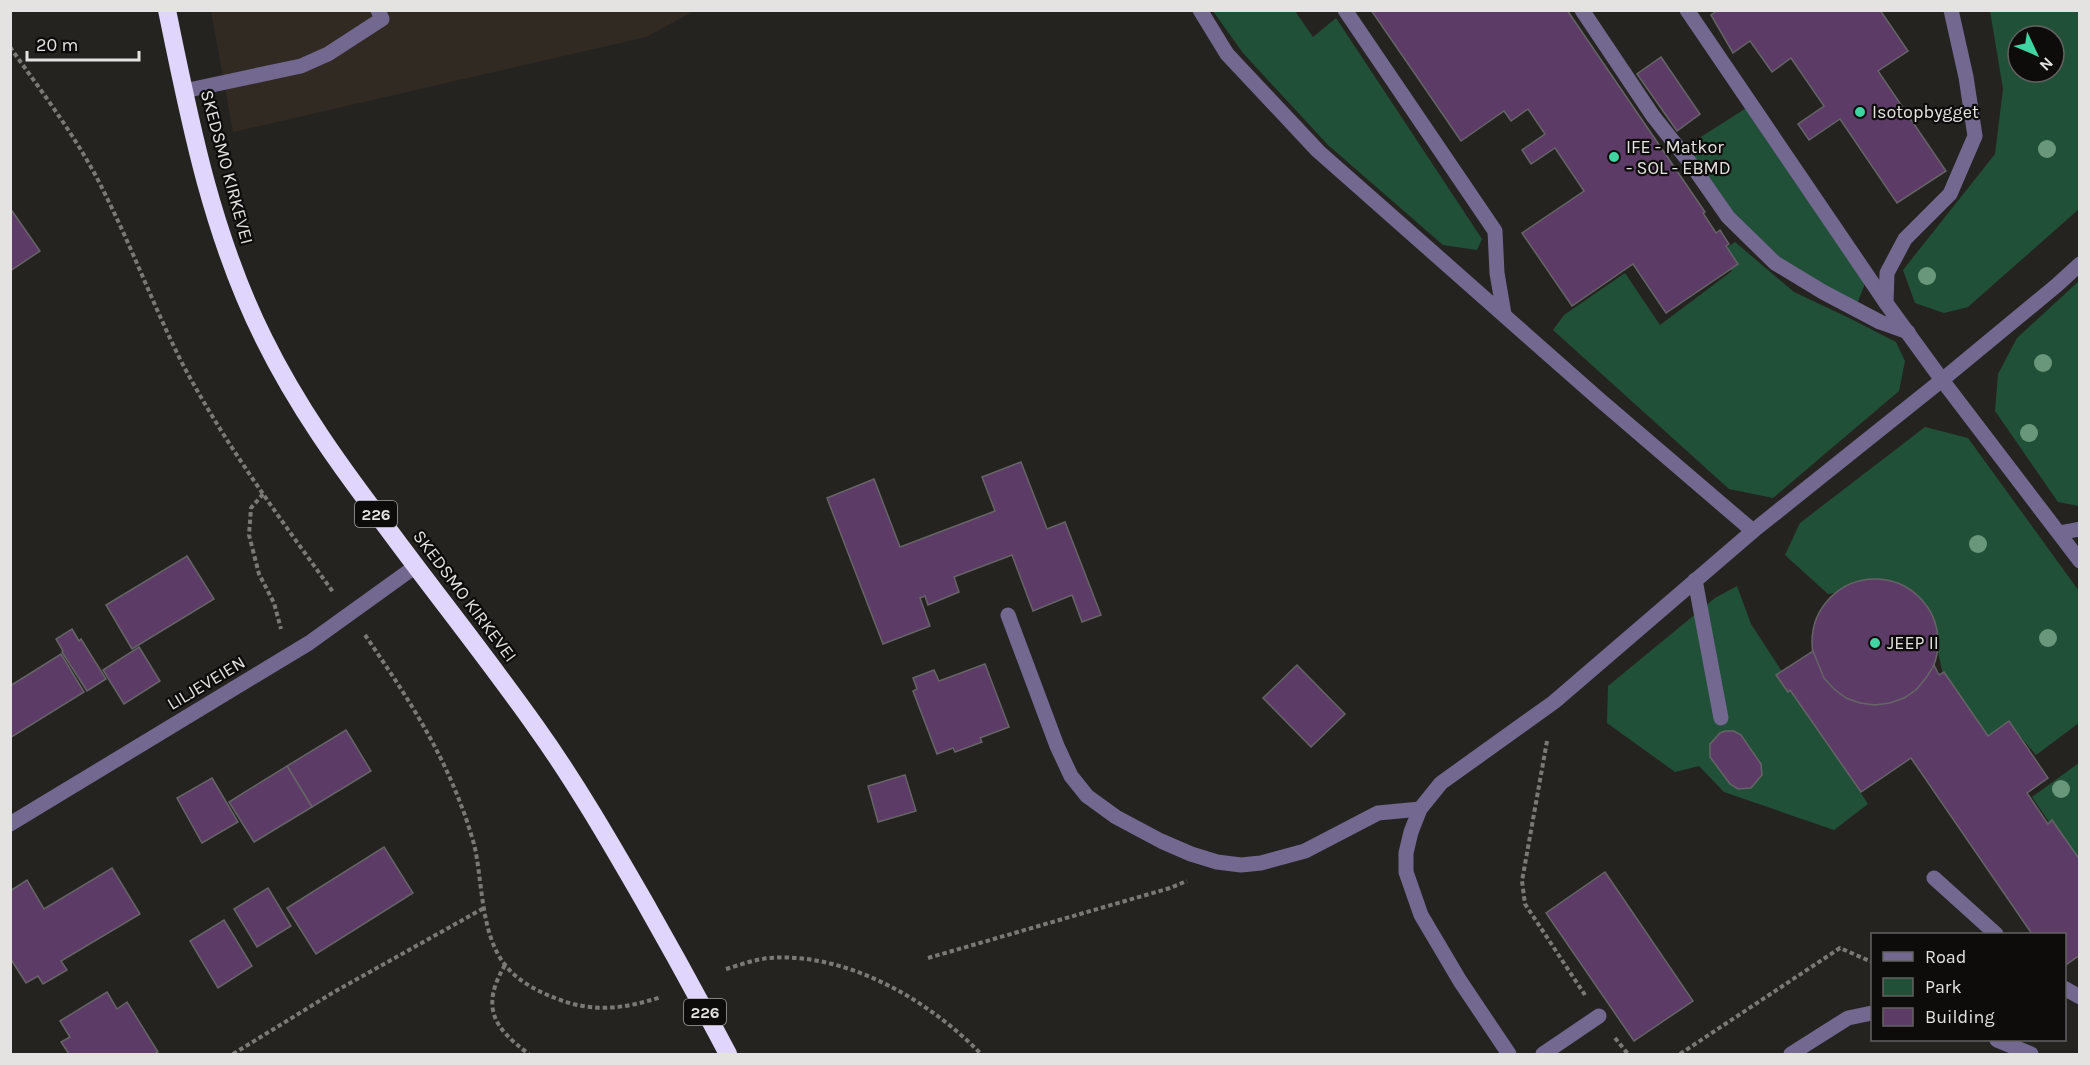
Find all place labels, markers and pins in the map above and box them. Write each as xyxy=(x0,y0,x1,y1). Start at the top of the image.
place label: Isotopbygget xyxy=(1872,101,1979,123)
marker: Isotopbygget xyxy=(1853,105,1867,119)
place label: IFE - Matkor - SOL - EBMD xyxy=(1626,136,1731,179)
marker: IFE - Matkor - SOL - EBMD xyxy=(1607,150,1621,164)
place label: JEEP II xyxy=(1887,632,1939,654)
marker: JEEP II xyxy=(1868,636,1882,650)

